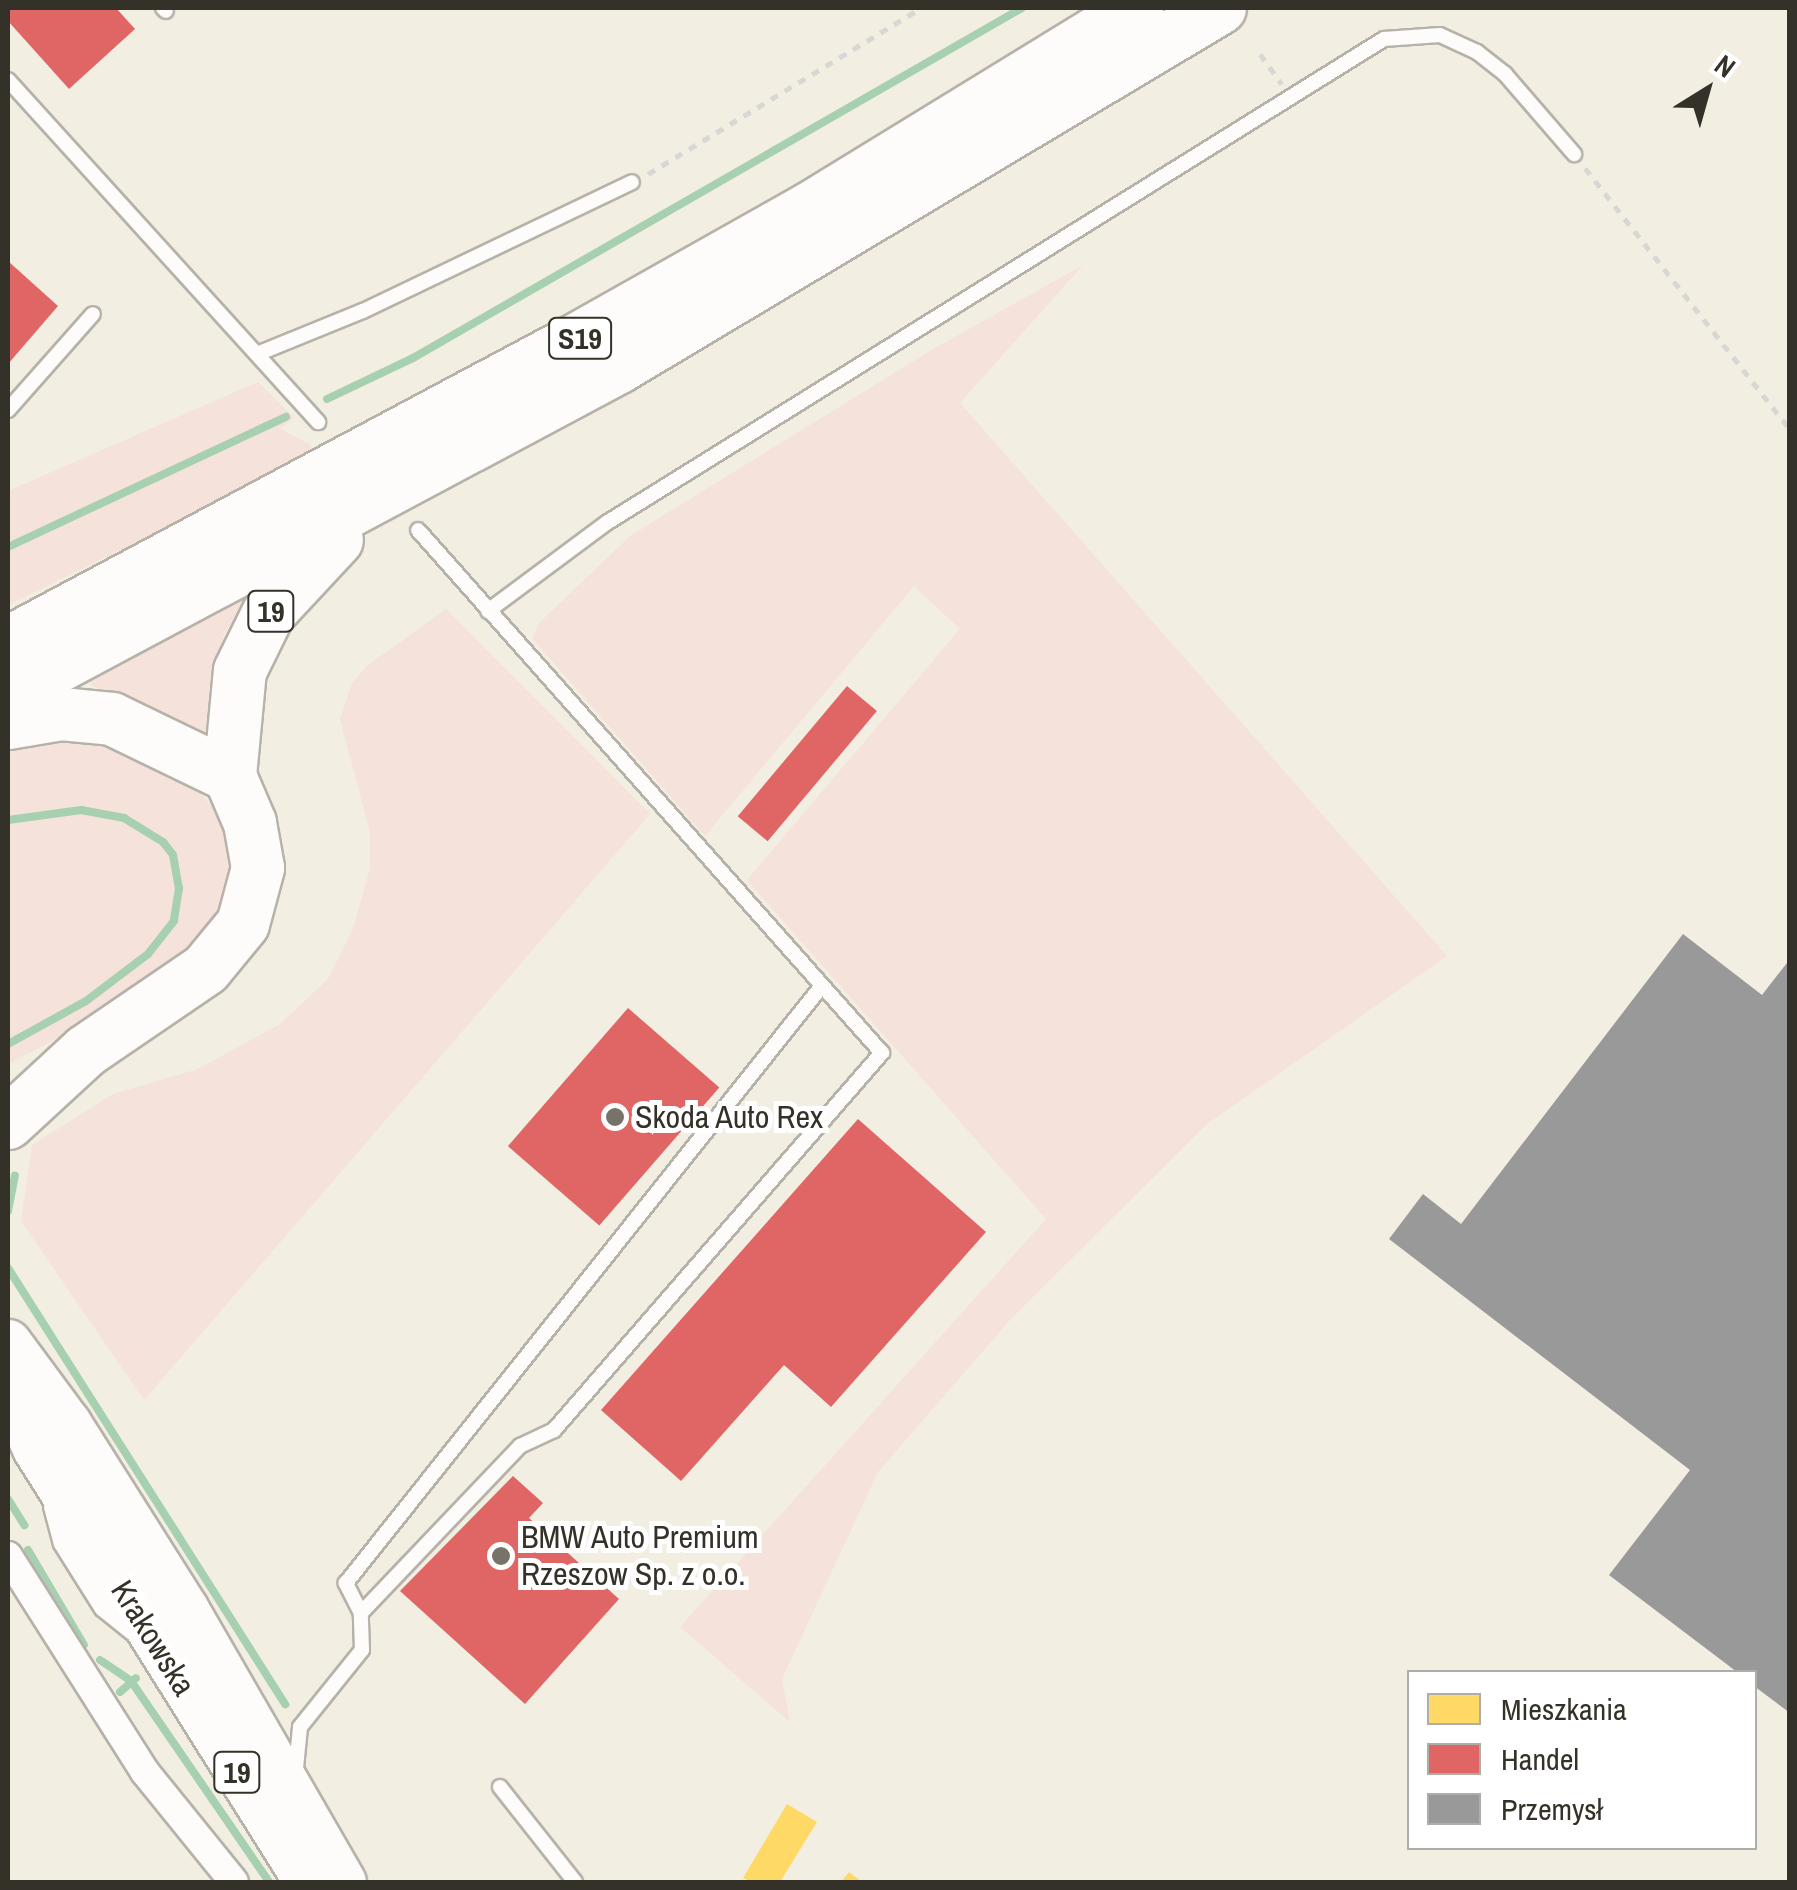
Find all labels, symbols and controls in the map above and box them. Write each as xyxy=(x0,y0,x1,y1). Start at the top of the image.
north arrow xyxy=(1657,40,1757,140)
text: N xyxy=(1707,46,1743,86)
road number: S19 xyxy=(548,313,612,363)
road number: 19 xyxy=(246,586,296,636)
place label: Skoda Auto Rex xyxy=(635,1098,825,1136)
marker: Skoda Auto Rex xyxy=(604,1106,626,1128)
place label: BMW Auto Premium Rzeszow Sp. z o.o. xyxy=(521,1519,760,1594)
marker: BMW Auto Premium Rzeszow Sp. z o.o. xyxy=(490,1545,512,1567)
street label: Krakowska xyxy=(103,1573,203,1703)
legend xyxy=(1407,1670,1757,1850)
text: Mieszkania xyxy=(1501,1689,1627,1729)
text: Handel xyxy=(1501,1739,1579,1779)
road number: 19 xyxy=(212,1747,262,1797)
text: Przemysł xyxy=(1501,1789,1602,1829)

